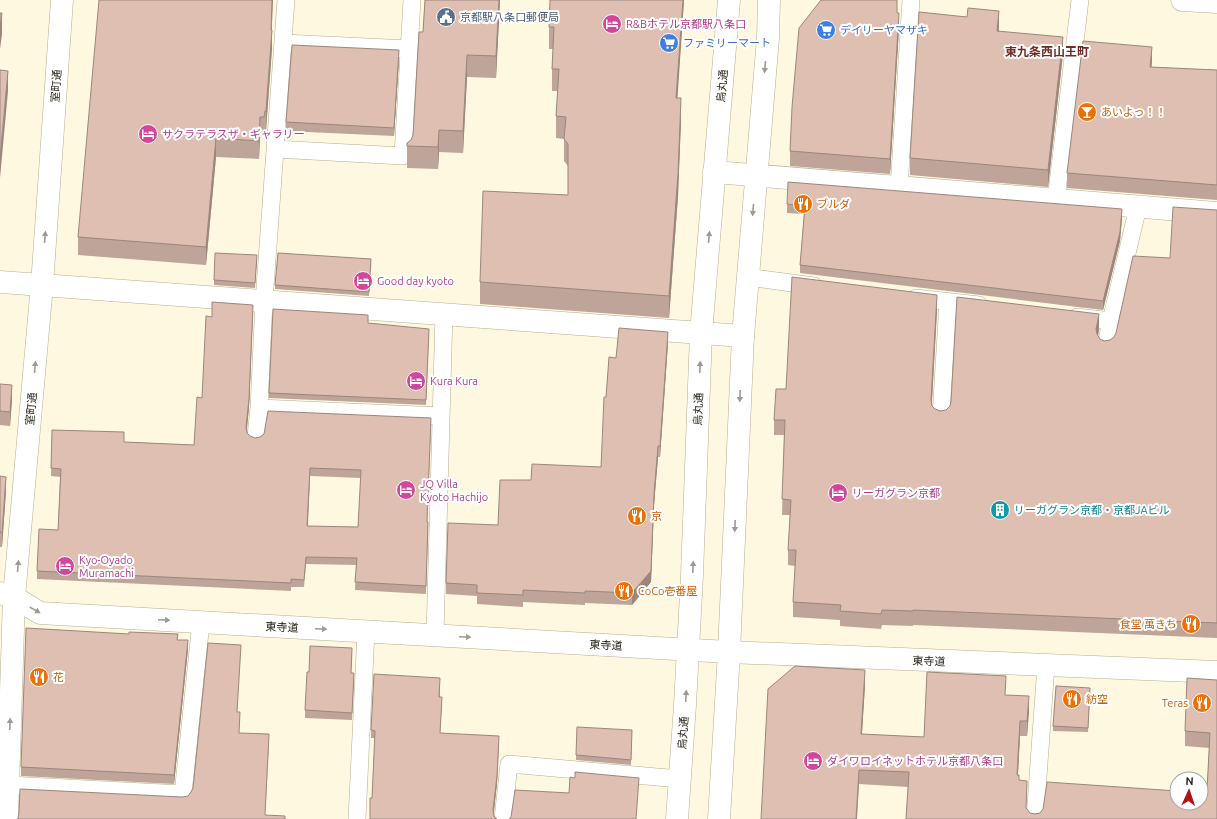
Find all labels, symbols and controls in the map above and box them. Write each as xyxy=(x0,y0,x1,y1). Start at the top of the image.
public building icon: 京都駅八条口郵便局 xyxy=(435,6,457,28)
place label: 京都駅八条口郵便局 xyxy=(460,11,559,23)
hotel icon: R&Bホテル京都駅八条口 xyxy=(601,13,623,35)
place label: R&Bホテル京都駅八条口 xyxy=(626,18,746,30)
supermarket icon: デイリーヤマザキ xyxy=(815,19,837,41)
place label: デイリーヤマザキ xyxy=(840,24,928,36)
supermarket icon: ファミリーマート xyxy=(658,32,680,54)
place label: ファミリーマート xyxy=(683,37,771,49)
district label: 東九条西山王町 xyxy=(1005,45,1089,58)
one-way arrow xyxy=(762,61,769,73)
street label: 室町通 xyxy=(49,69,63,103)
street label: 烏丸通 xyxy=(715,69,729,103)
bar icon: あいよっ！！ xyxy=(1076,101,1098,123)
place label: あいよっ！！ xyxy=(1101,106,1166,118)
hotel icon: サクラテラスザ・ギャラリー xyxy=(137,123,159,145)
place label: サクラテラスザ・ギャラリー xyxy=(162,128,305,140)
restaurant icon: ブルダ xyxy=(792,193,814,215)
place label: ブルダ xyxy=(817,198,850,210)
one-way arrow xyxy=(749,204,756,216)
one-way arrow xyxy=(42,231,49,243)
one-way arrow xyxy=(706,231,712,243)
hotel icon: Good day kyoto xyxy=(352,270,374,292)
place label: Good day kyoto xyxy=(377,275,454,287)
one-way arrow xyxy=(697,360,703,373)
one-way arrow xyxy=(32,361,38,373)
hotel icon: Kura Kura xyxy=(405,370,427,392)
place label: Kura Kura xyxy=(430,375,478,387)
one-way arrow xyxy=(737,390,743,403)
street label: 室町通 xyxy=(24,392,38,426)
street label: 烏丸通 xyxy=(691,392,705,426)
place label: JQ Villa Kyoto Hachijo xyxy=(420,478,488,503)
hotel icon: JQ Villa Kyoto Hachijo xyxy=(395,479,417,501)
hotel icon: リーガグラン京都 xyxy=(827,482,849,504)
place label: リーガグラン京都 xyxy=(852,487,940,499)
building icon: リーガグラン京都・京都JAビル xyxy=(989,499,1011,521)
place label: リーガグラン京都・京都JAビル xyxy=(1014,504,1170,516)
restaurant icon: 京 xyxy=(626,505,648,527)
place label: 京 xyxy=(651,510,662,522)
one-way arrow xyxy=(731,520,738,532)
place label: Kyo-Oyado Muramachi xyxy=(79,554,134,579)
hotel icon: Kyo-Oyado Muramachi xyxy=(54,555,76,577)
one-way arrow xyxy=(14,560,21,572)
one-way arrow xyxy=(689,561,696,573)
restaurant icon: CoCo壱番屋 xyxy=(613,580,635,602)
place label: CoCo壱番屋 xyxy=(638,585,697,597)
one-way arrow xyxy=(29,606,41,613)
restaurant icon: 食堂 萬きち xyxy=(1180,613,1202,635)
one-way arrow xyxy=(158,616,170,623)
place label: 食堂 萬きち xyxy=(1119,618,1177,630)
street label: 東寺道 xyxy=(265,620,299,634)
one-way arrow xyxy=(315,625,327,632)
one-way arrow xyxy=(459,633,471,640)
street label: 東寺道 xyxy=(589,638,623,652)
street label: 東寺道 xyxy=(912,654,946,668)
restaurant icon: 花 xyxy=(28,666,50,688)
place label: 花 xyxy=(53,671,64,683)
restaurant icon: 紡空 xyxy=(1061,688,1083,710)
one-way arrow xyxy=(682,690,689,702)
restaurant icon: Teras xyxy=(1191,692,1213,714)
place label: 紡空 xyxy=(1086,693,1108,705)
place label: Teras xyxy=(1162,697,1188,709)
street label: 烏丸通 xyxy=(676,716,690,750)
one-way arrow xyxy=(7,718,14,730)
hotel icon: ダイワロイネットホテル京都八条口 xyxy=(802,750,824,772)
place label: ダイワロイネットホテル京都八条口 xyxy=(827,755,1003,767)
north arrow xyxy=(1169,771,1209,811)
text: N xyxy=(1185,775,1194,787)

